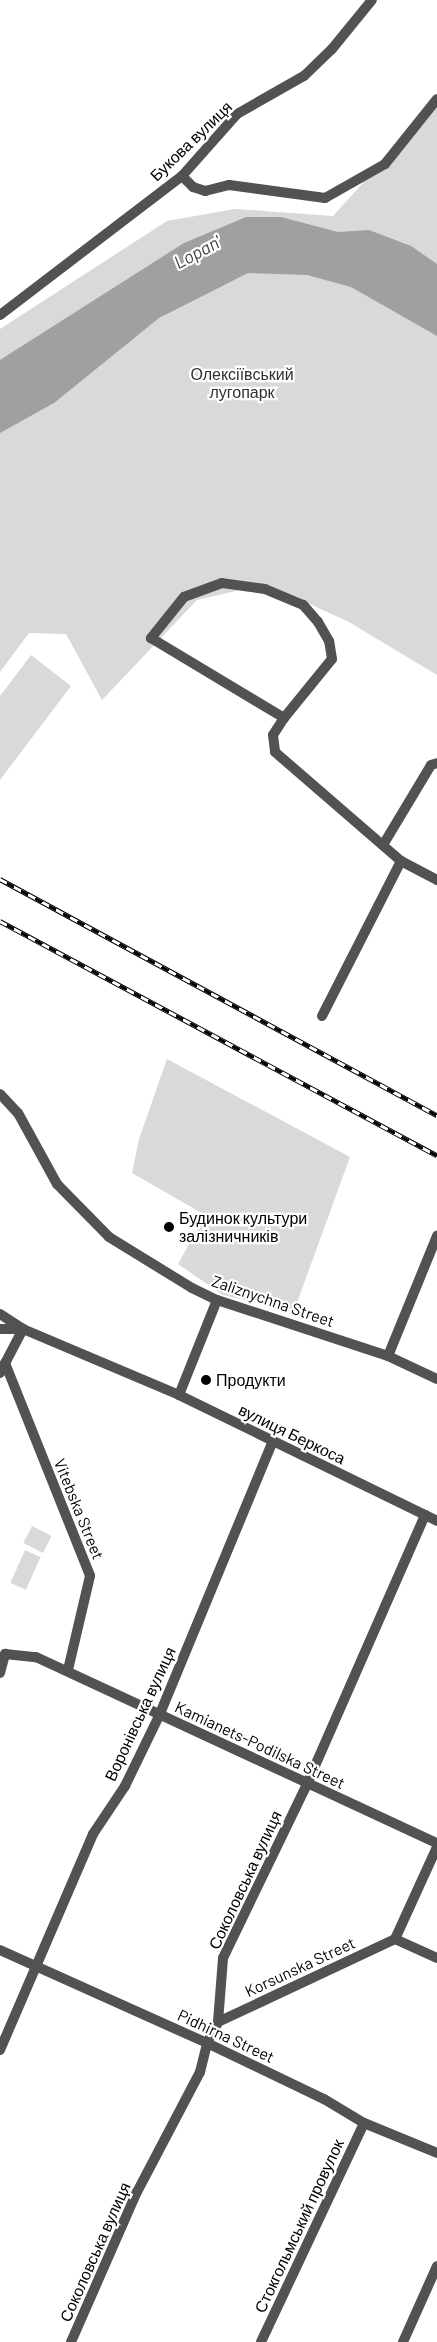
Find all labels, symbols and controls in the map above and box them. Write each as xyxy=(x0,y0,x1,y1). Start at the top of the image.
street label: Букова вулиця xyxy=(146,97,236,185)
water label: Lopan' xyxy=(170,231,224,273)
park label: Олексіївський лугопарк xyxy=(190,364,294,402)
place label: Будинок культури залізничників xyxy=(179,1208,307,1246)
marker: Будинок культури залізничників xyxy=(163,1221,175,1233)
street label: Zaliznychna Street xyxy=(209,1271,337,1331)
place label: Продукти xyxy=(216,1370,286,1390)
marker: Продукти xyxy=(200,1374,212,1386)
street label: вулиця Беркоса xyxy=(235,1400,349,1468)
street label: Vitebska Street xyxy=(50,1456,108,1562)
street label: Воронівська вулиця xyxy=(100,1644,180,1784)
street label: Kamianets-Podilska Street xyxy=(172,1697,348,1793)
street label: Соколовська вулиця xyxy=(204,1808,286,1952)
street label: Korsunska Street xyxy=(242,1933,358,2001)
street label: Pidhirna Street xyxy=(175,2005,277,2067)
street label: Стокгольмський провулок xyxy=(250,2136,348,2316)
street label: Соколовська вулиця xyxy=(56,2179,134,2325)

